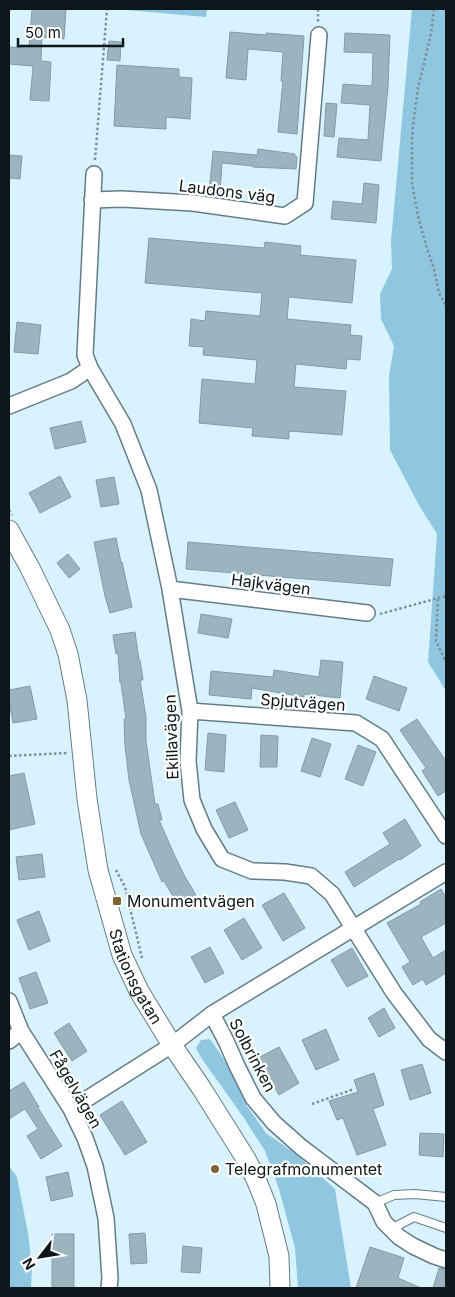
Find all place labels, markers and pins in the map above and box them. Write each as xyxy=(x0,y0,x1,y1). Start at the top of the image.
place label: Monumentvägen xyxy=(127,891,255,911)
marker: Monumentvägen xyxy=(111,895,123,907)
place label: Telegrafmonumentet xyxy=(225,1159,382,1179)
marker: Telegrafmonumentet xyxy=(209,1163,221,1175)

